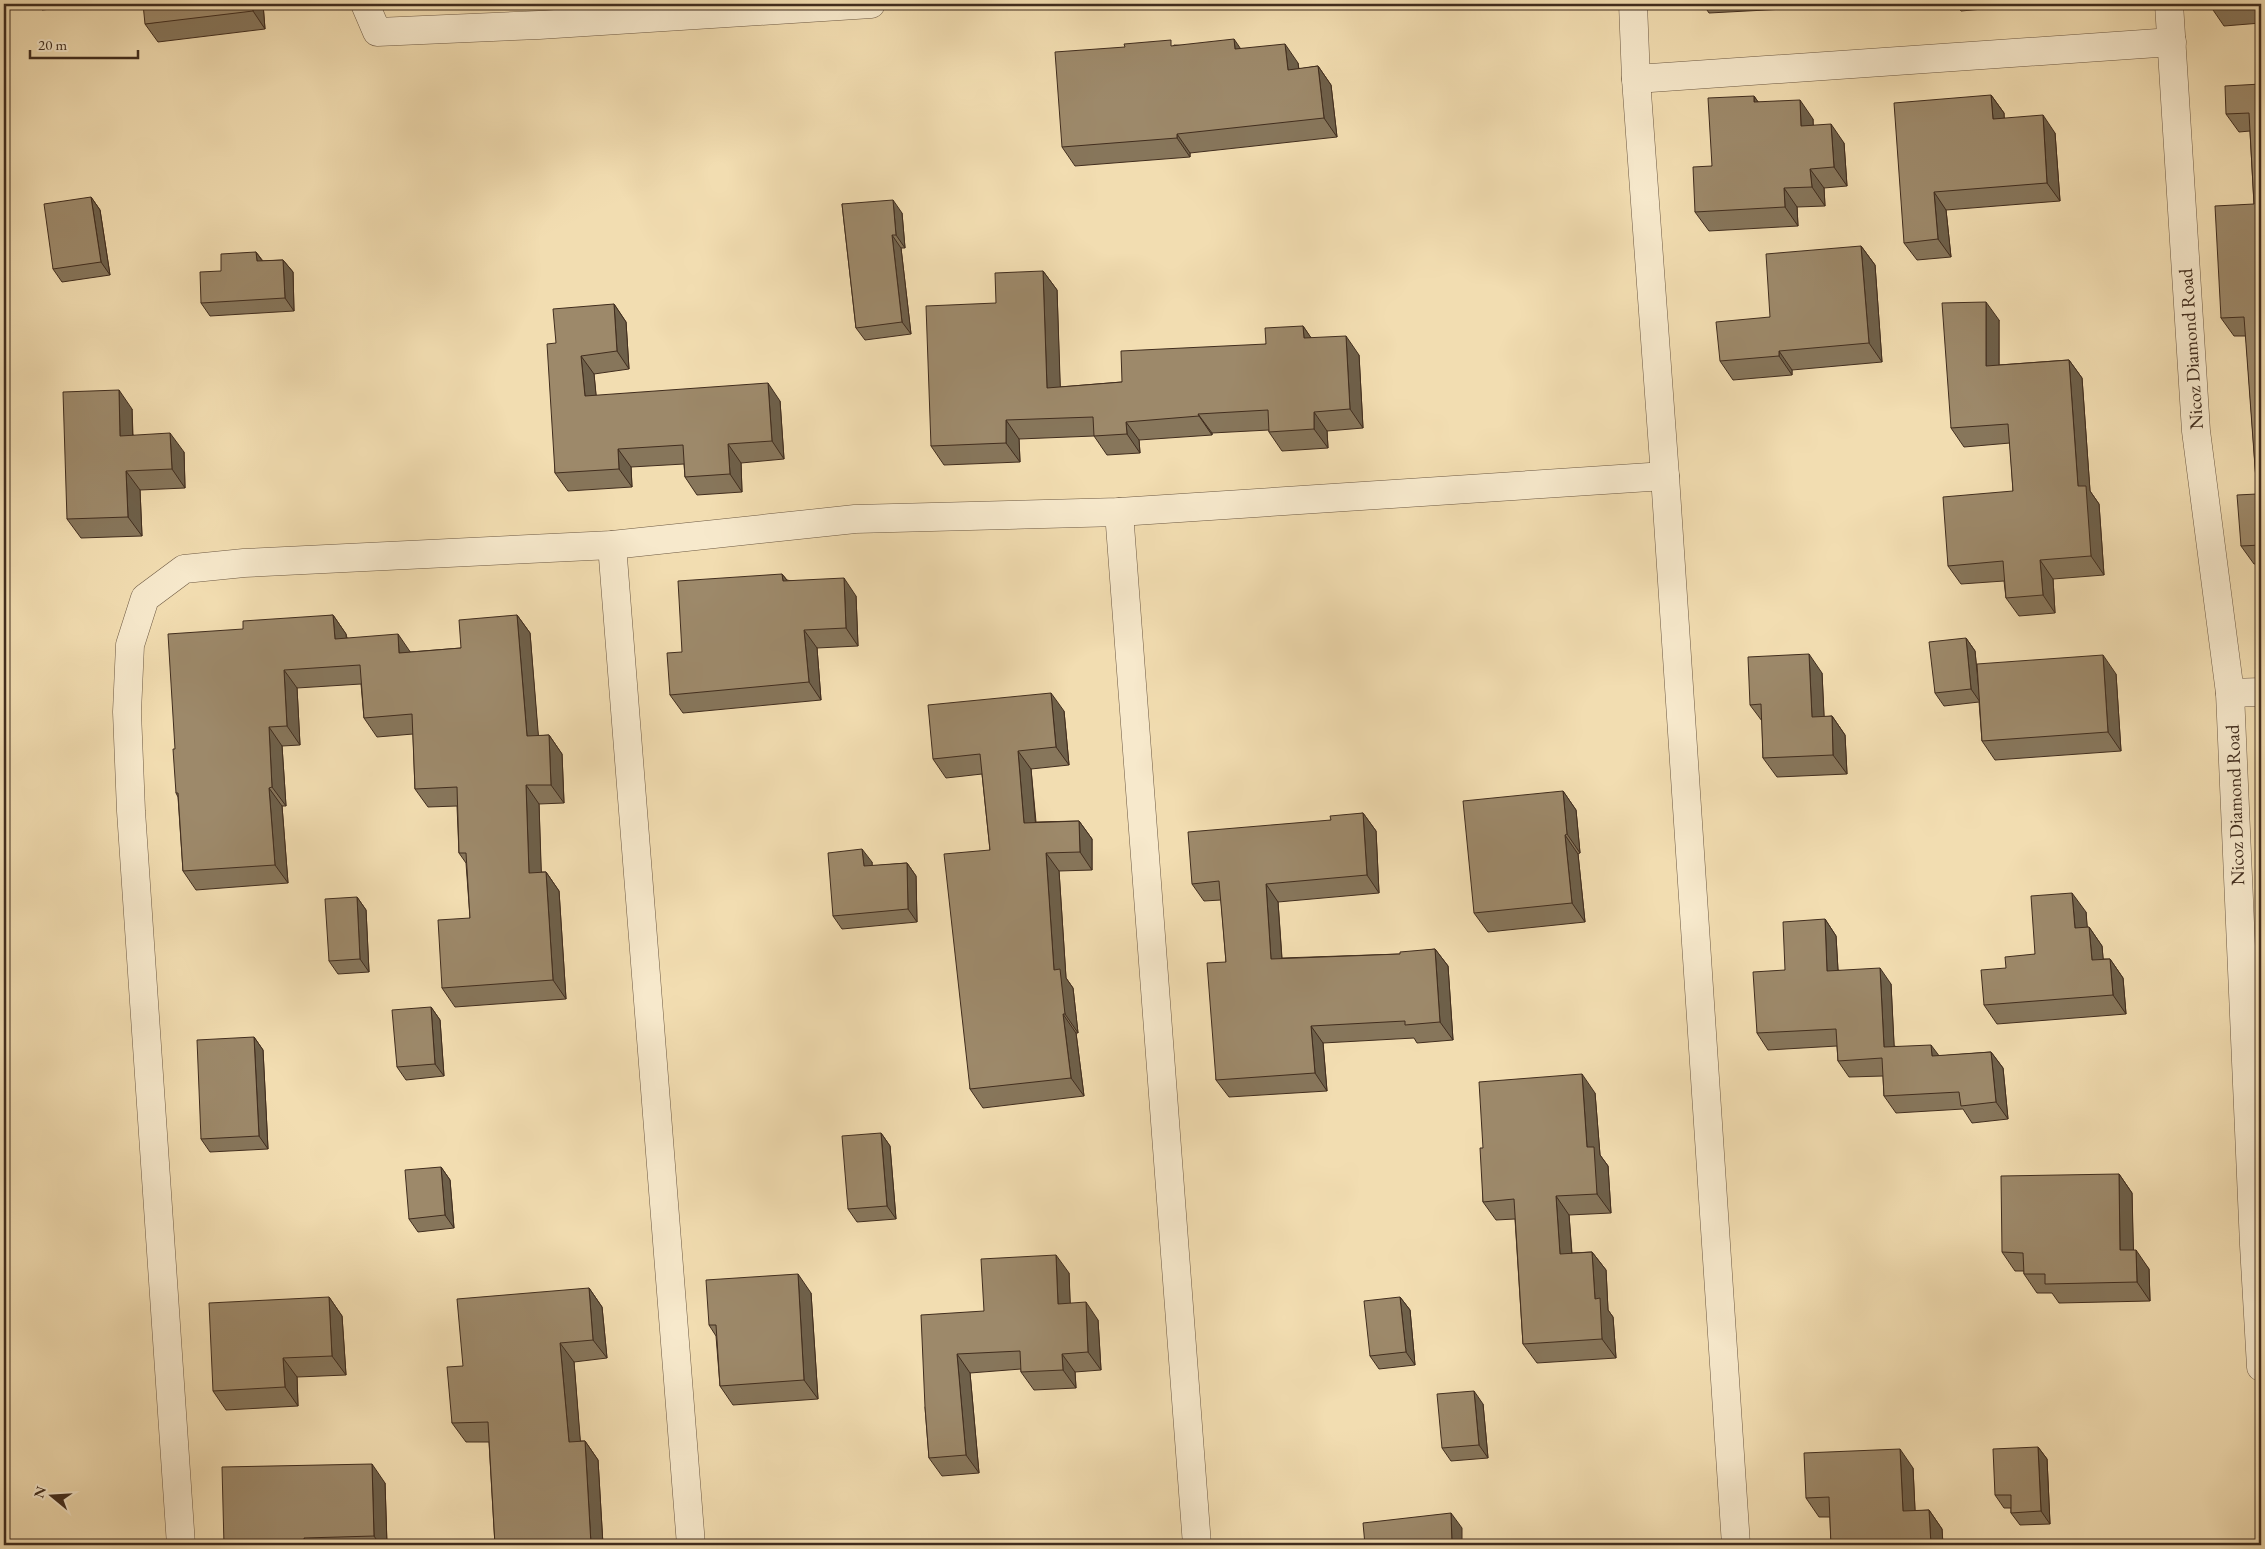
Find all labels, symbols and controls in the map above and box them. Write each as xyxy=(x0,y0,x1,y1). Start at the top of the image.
scale bar xyxy=(30,28,138,60)
text: 20 m xyxy=(38,35,67,54)
street label: Nicoz Diamond Road xyxy=(2173,267,2209,430)
street label: Nicoz Diamond Road xyxy=(2220,724,2250,886)
north arrow xyxy=(28,1472,78,1522)
text: N xyxy=(29,1483,50,1500)

